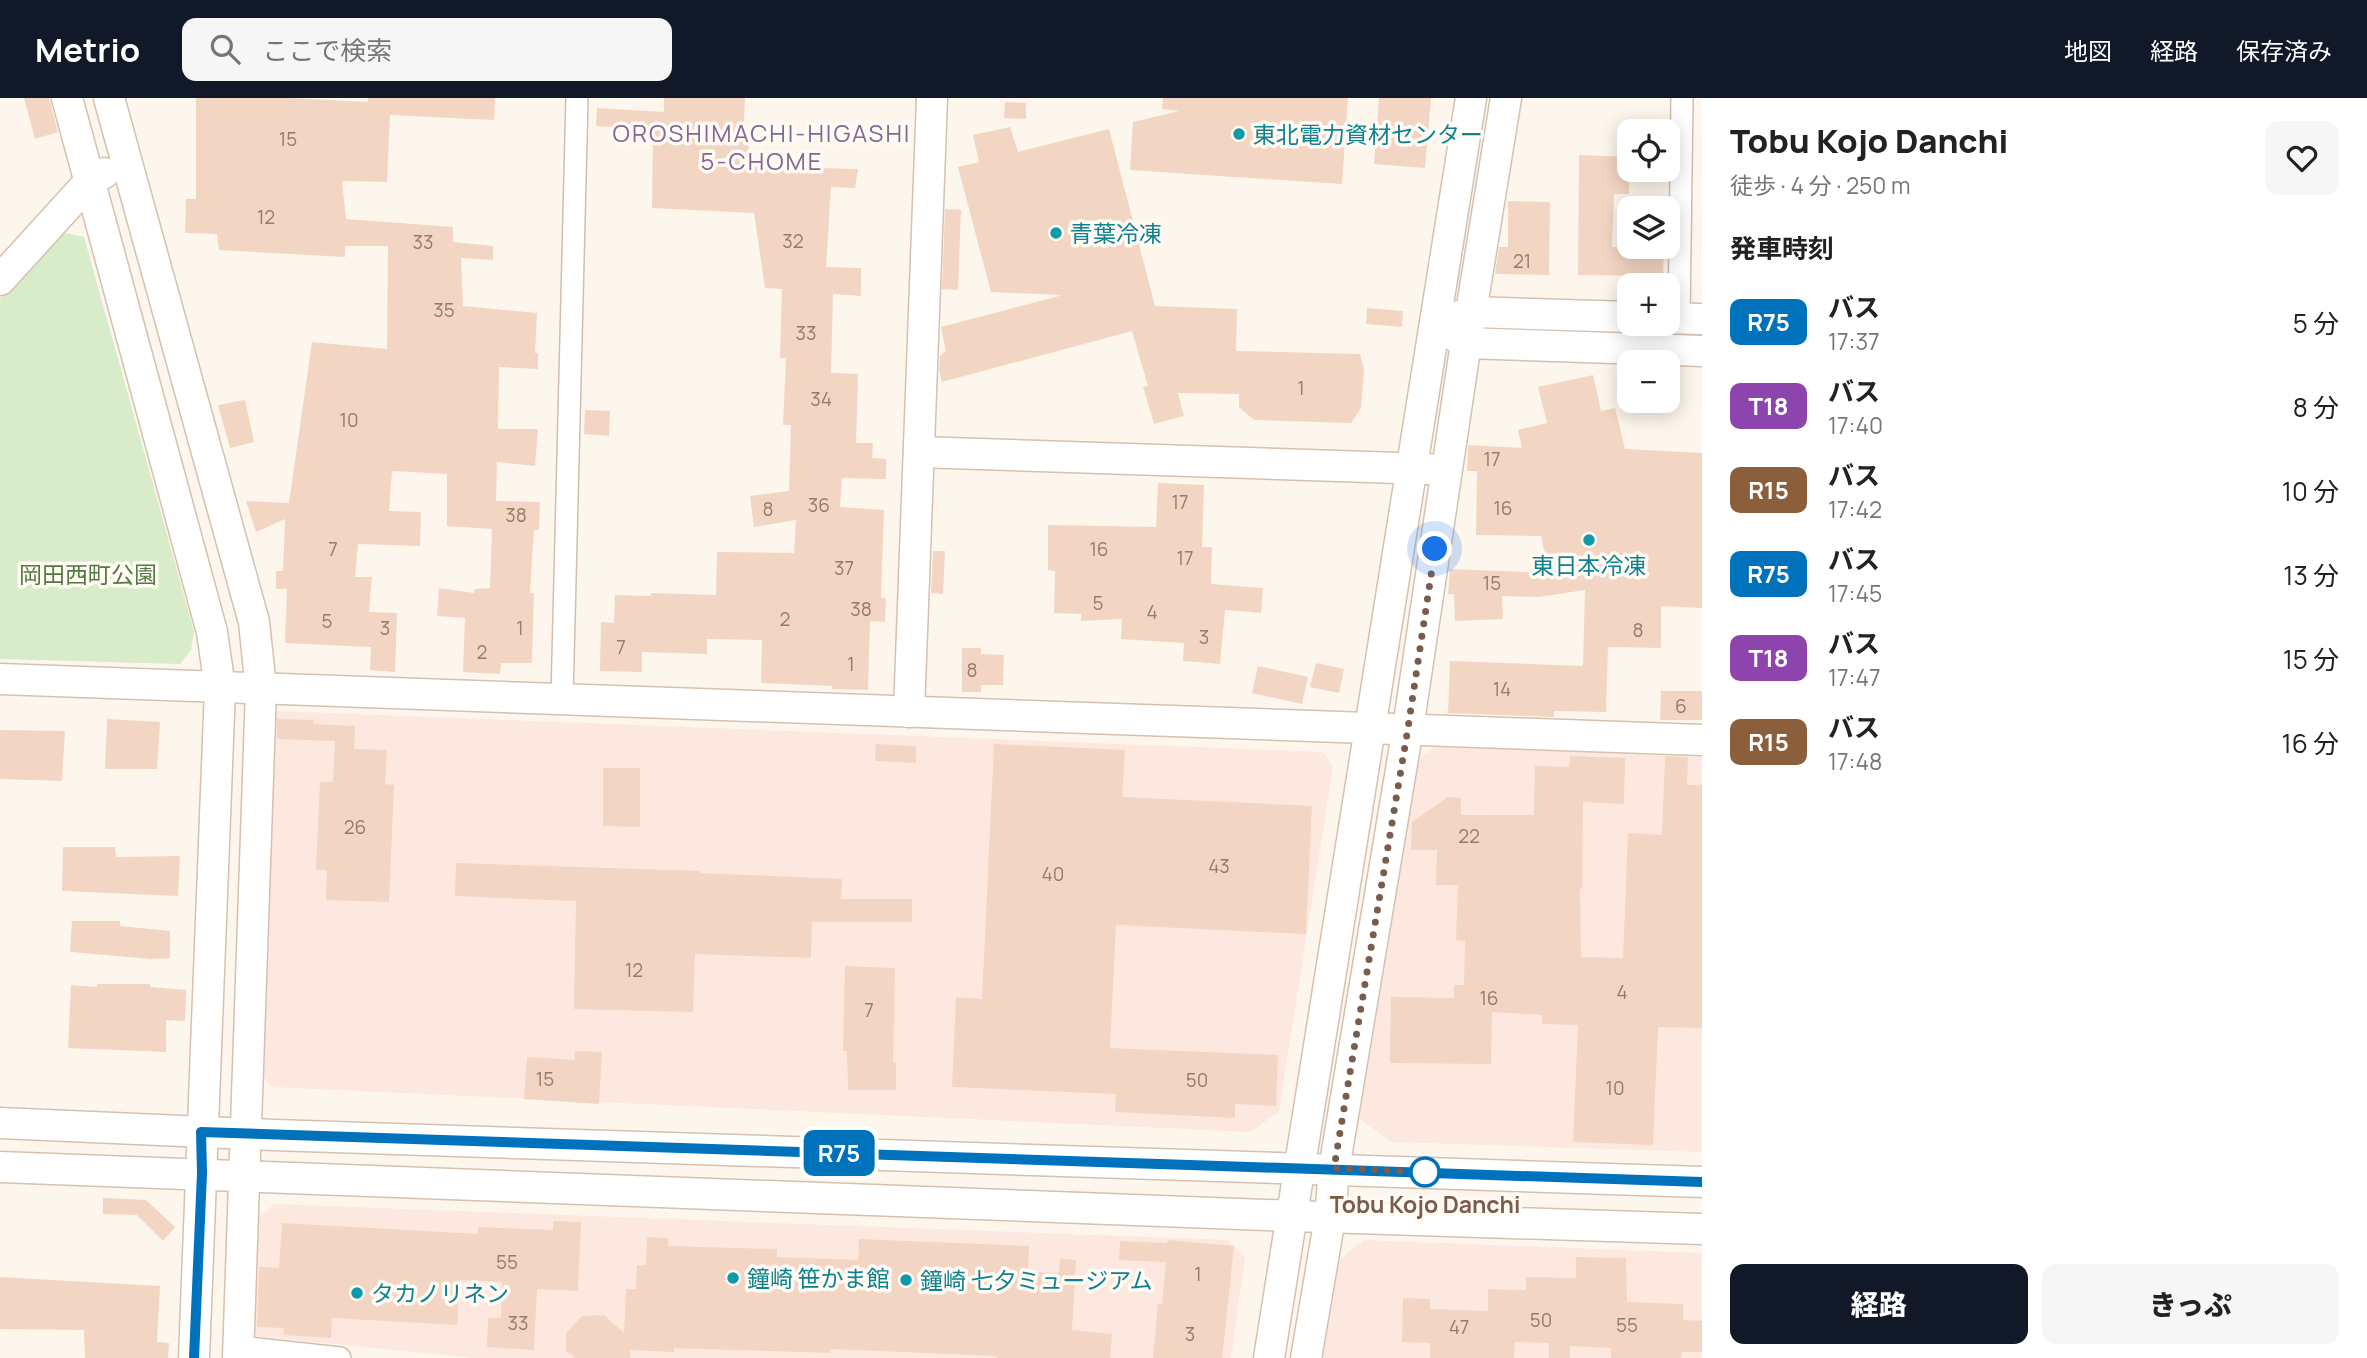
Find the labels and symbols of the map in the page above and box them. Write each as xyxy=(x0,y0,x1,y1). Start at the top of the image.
district label: OROSHIMACHI-HIGASHI 5-CHOME xyxy=(613,116,911,177)
place label: 東北電力資材センター xyxy=(1253,118,1483,150)
house number: 15 xyxy=(279,126,297,152)
marker: 東北電力資材センター xyxy=(1231,126,1247,142)
house number: 12 xyxy=(257,204,275,230)
place label: 青葉冷凍 xyxy=(1070,217,1162,249)
marker: 青葉冷凍 xyxy=(1048,225,1064,241)
house number: 32 xyxy=(782,228,804,254)
house number: 33 xyxy=(412,229,434,255)
house number: 21 xyxy=(1513,248,1531,274)
house number: 35 xyxy=(433,297,455,323)
house number: 33 xyxy=(795,320,817,346)
house number: 1 xyxy=(1297,375,1305,401)
house number: 34 xyxy=(810,386,832,412)
house number: 10 xyxy=(339,407,359,433)
house number: 17 xyxy=(1484,446,1500,472)
house number: 17 xyxy=(1172,489,1188,515)
house number: 36 xyxy=(808,492,830,518)
house number: 16 xyxy=(1493,495,1513,521)
house number: 8 xyxy=(762,496,774,522)
house number: 38 xyxy=(505,502,527,528)
your location xyxy=(1417,531,1452,566)
marker: 東日本冷凍 xyxy=(1581,532,1597,548)
house number: 7 xyxy=(328,536,338,562)
house number: 16 xyxy=(1089,536,1109,562)
house number: 17 xyxy=(1177,545,1193,571)
place label: 東日本冷凍 xyxy=(1532,549,1647,581)
house number: 37 xyxy=(834,555,854,581)
park label: 岡田西町公園 xyxy=(19,558,157,590)
house number: 15 xyxy=(1483,570,1501,596)
house number: 5 xyxy=(1093,590,1104,616)
house number: 38 xyxy=(850,596,872,622)
house number: 4 xyxy=(1146,599,1158,625)
house number: 2 xyxy=(780,606,790,632)
house number: 5 xyxy=(322,608,333,634)
house number: 3 xyxy=(380,615,390,641)
house number: 1 xyxy=(516,615,524,641)
house number: 8 xyxy=(1632,617,1644,643)
house number: 3 xyxy=(1199,624,1209,650)
house number: 7 xyxy=(616,634,626,660)
house number: 2 xyxy=(477,639,487,665)
house number: 1 xyxy=(847,651,855,677)
house number: 8 xyxy=(966,657,978,683)
house number: 14 xyxy=(1493,676,1511,702)
house number: 6 xyxy=(1675,693,1687,719)
house number: 26 xyxy=(344,814,366,840)
house number: 22 xyxy=(1458,823,1480,849)
house number: 43 xyxy=(1208,853,1230,879)
house number: 40 xyxy=(1042,861,1064,887)
house number: 12 xyxy=(625,957,643,983)
house number: 4 xyxy=(1616,979,1628,1005)
house number: 16 xyxy=(1479,985,1499,1011)
house number: 7 xyxy=(864,997,874,1023)
house number: 15 xyxy=(536,1066,554,1092)
house number: 50 xyxy=(1186,1067,1208,1093)
house number: 10 xyxy=(1605,1075,1625,1101)
line badge: R75 xyxy=(799,1130,879,1176)
marker: Tobu Kojo Danchi xyxy=(1410,1157,1440,1187)
place label: Tobu Kojo Danchi xyxy=(1330,1188,1520,1220)
house number: 55 xyxy=(496,1249,518,1275)
house number: 1 xyxy=(1194,1261,1202,1287)
place label: 鐘崎 笹かま館 xyxy=(747,1262,890,1294)
place label: 鐘崎 七夕ミュージアム xyxy=(920,1264,1153,1296)
marker: 鐘崎 笹かま館 xyxy=(725,1270,741,1286)
marker: 鐘崎 七夕ミュージアム xyxy=(898,1272,914,1288)
place label: タカノリネン xyxy=(371,1277,509,1309)
marker: タカノリネン xyxy=(349,1285,365,1301)
house number: 50 xyxy=(1530,1307,1552,1333)
house number: 33 xyxy=(507,1310,529,1336)
house number: 55 xyxy=(1616,1312,1638,1338)
house number: 47 xyxy=(1449,1314,1469,1340)
house number: 3 xyxy=(1185,1321,1195,1347)

